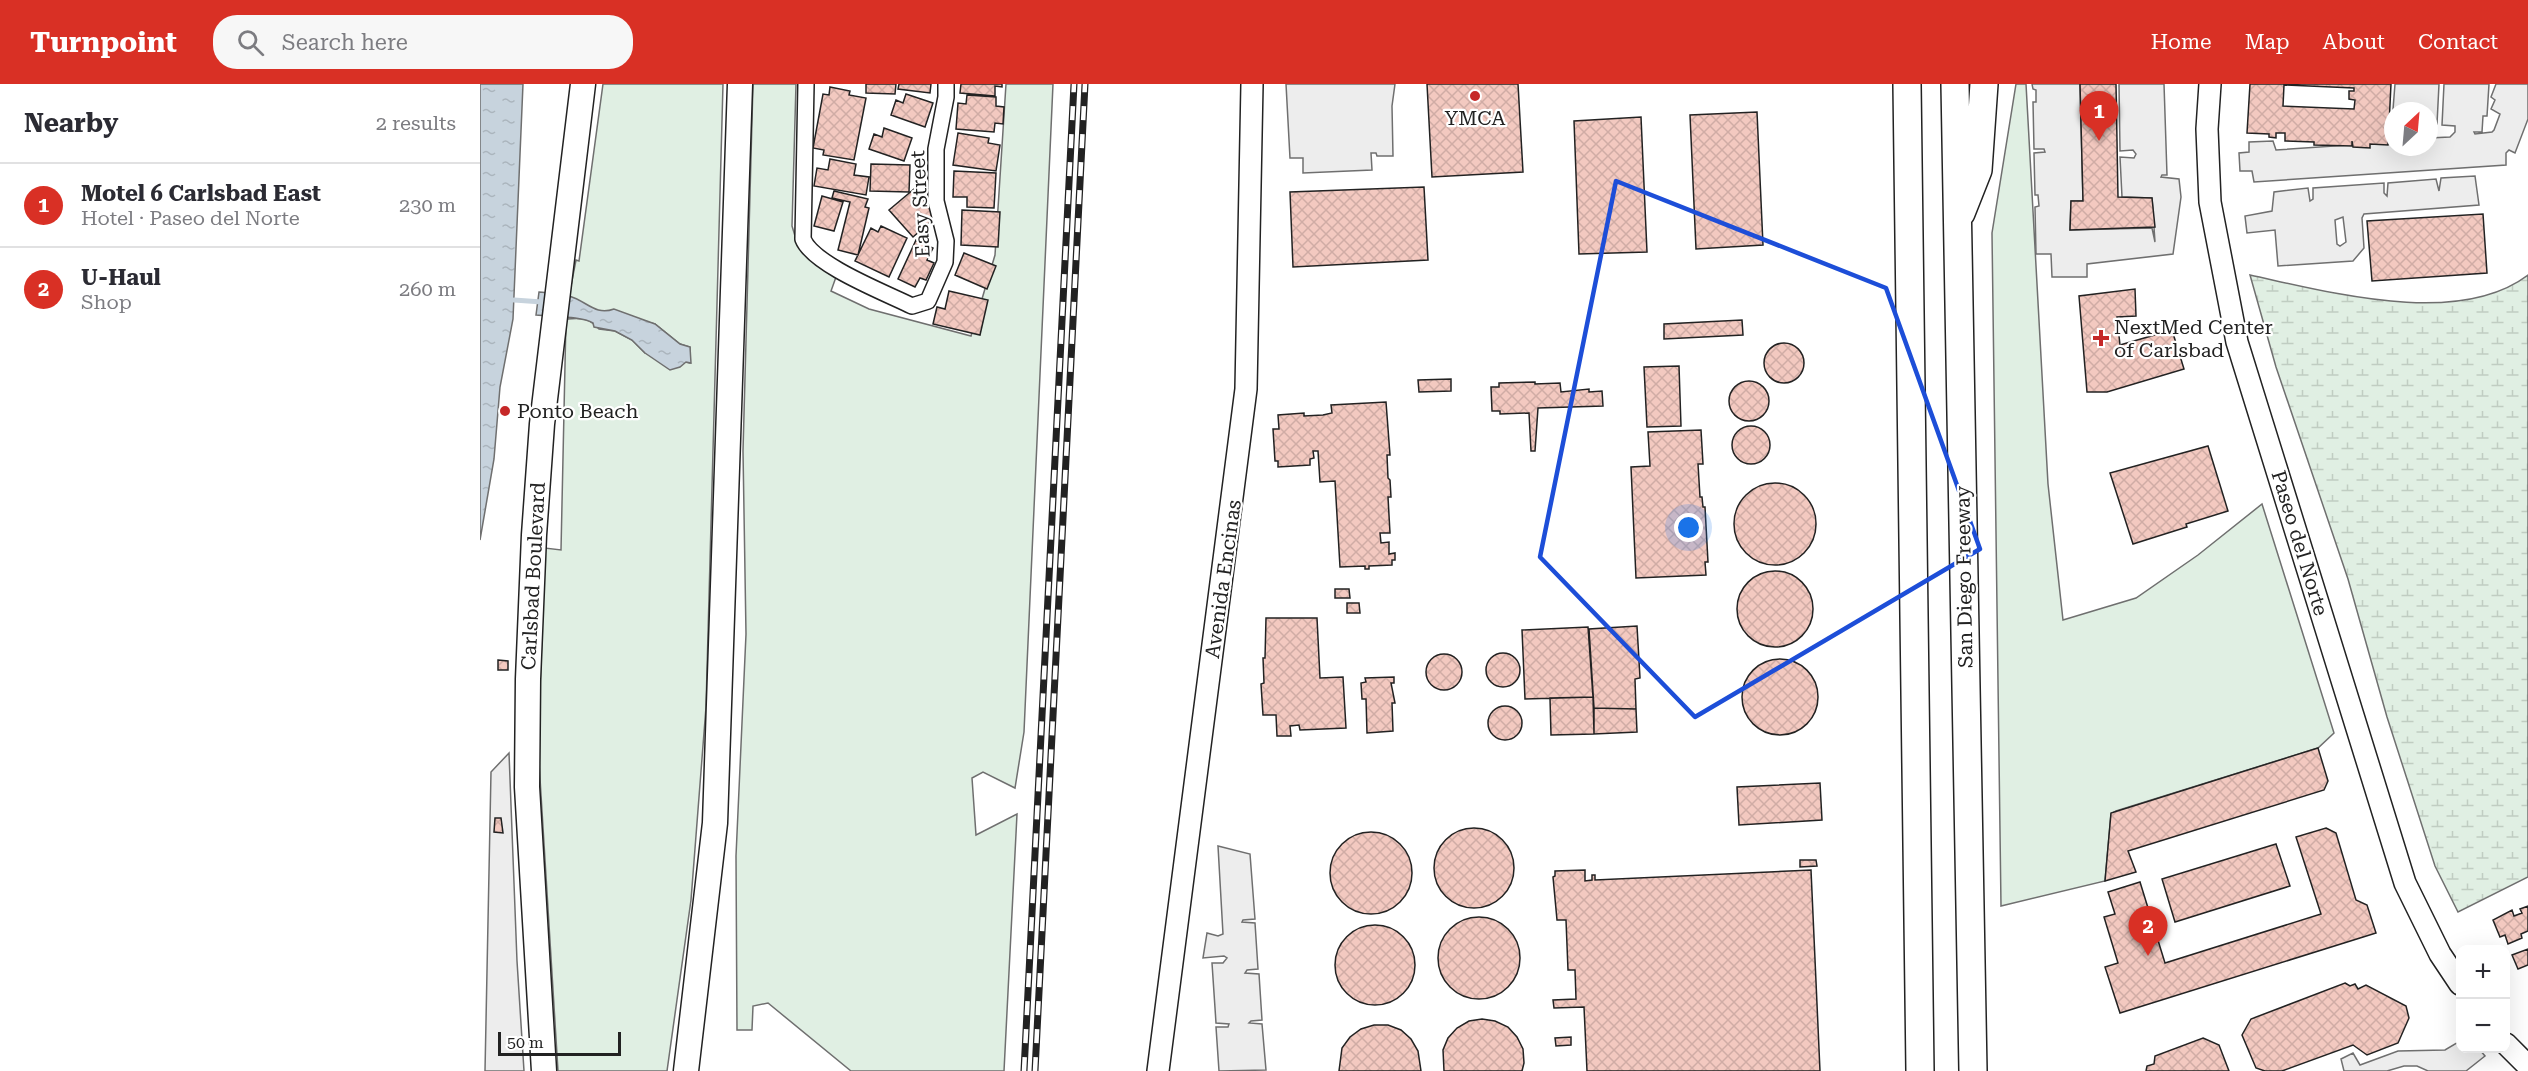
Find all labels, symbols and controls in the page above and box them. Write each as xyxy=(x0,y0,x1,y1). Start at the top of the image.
search box xyxy=(213,15,633,69)
text: Turnpoint xyxy=(30,26,177,59)
icon: search xyxy=(234,26,267,59)
text: Search here xyxy=(282,30,408,55)
text: Home xyxy=(2151,30,2212,54)
text: Map xyxy=(2245,30,2290,54)
text: About xyxy=(2323,30,2385,54)
text: Contact xyxy=(2418,30,2498,54)
marker: YMCA xyxy=(1468,89,1482,103)
pin: 1 xyxy=(2080,92,2118,141)
north arrow xyxy=(2384,102,2438,156)
place label: YMCA xyxy=(1444,106,1506,130)
text: Nearby xyxy=(24,108,118,138)
text: 2 results xyxy=(376,111,456,135)
street label: Easy Street xyxy=(905,149,935,258)
text: Motel 6 Carlsbad East xyxy=(81,181,321,206)
text: 1 xyxy=(38,193,49,217)
text: 230 m xyxy=(399,193,456,217)
text: Hotel · Paseo del Norte xyxy=(81,206,300,230)
text: U-Haul xyxy=(81,265,161,290)
text: 2 xyxy=(38,277,49,301)
text: 260 m xyxy=(399,277,456,301)
text: Shop xyxy=(81,290,132,314)
place label: NextMed Center of Carlsbad xyxy=(2114,315,2273,362)
marker: NextMed Center of Carlsbad xyxy=(2092,329,2110,347)
place label: Ponto Beach xyxy=(517,399,638,423)
marker: Ponto Beach xyxy=(498,404,512,418)
street label: Paseo del Norte xyxy=(2266,467,2334,619)
street label: Carlsbad Boulevard xyxy=(516,481,550,671)
street label: San Diego Freeway xyxy=(1950,485,1978,668)
street label: Avenida Encinas xyxy=(1200,498,1246,660)
your location xyxy=(1674,513,1703,542)
pin: 2 xyxy=(2128,906,2168,956)
map controls xyxy=(2456,945,2510,1053)
button: + xyxy=(2456,945,2510,999)
button: − xyxy=(2456,999,2510,1053)
scale bar xyxy=(498,1029,621,1056)
text: 50 m xyxy=(507,1033,544,1052)

